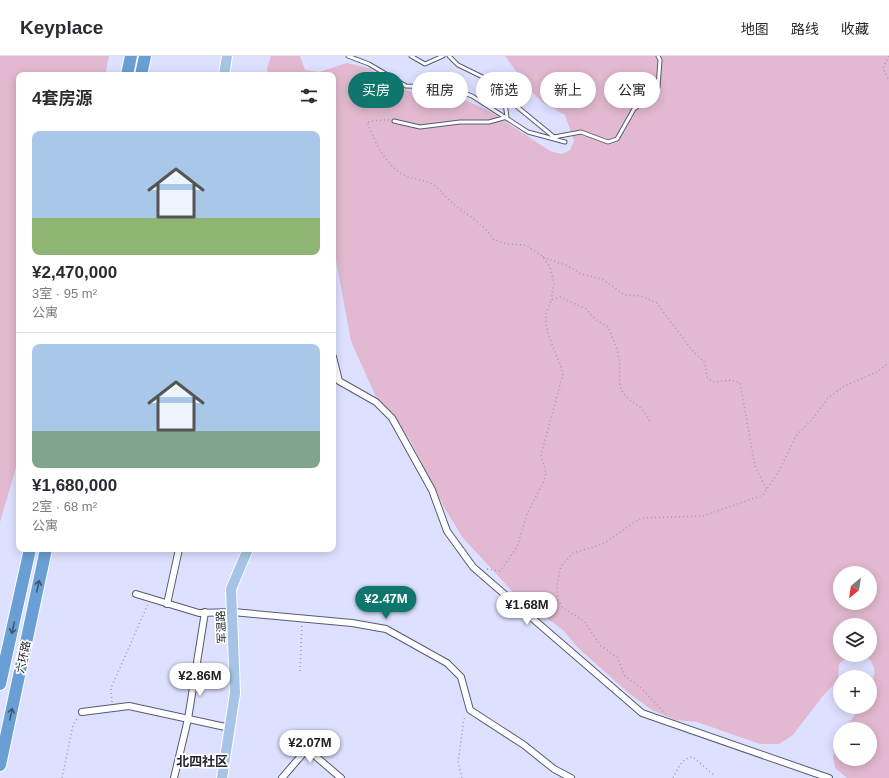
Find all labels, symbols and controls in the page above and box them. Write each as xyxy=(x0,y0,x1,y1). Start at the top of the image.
text: Keyplace xyxy=(20,17,103,38)
text: 地图 xyxy=(741,21,769,37)
text: 路线 xyxy=(791,21,819,37)
text: 收藏 xyxy=(841,21,869,37)
chip: 买房 xyxy=(348,72,404,108)
chip: 租房 xyxy=(412,72,468,108)
chip: 筛选 xyxy=(476,72,532,108)
chip: 新上 xyxy=(540,72,596,108)
chip: 公寓 xyxy=(604,72,660,108)
icon: filters xyxy=(298,85,320,107)
text: 4套房源 xyxy=(32,89,92,108)
icon: home xyxy=(140,157,212,229)
text: ¥2,470,000 xyxy=(32,263,117,282)
text: 3室 · 95 m² xyxy=(32,286,97,301)
text: 公寓 xyxy=(32,305,58,320)
icon: home xyxy=(140,370,212,442)
text: ¥1,680,000 xyxy=(32,476,117,495)
text: 2室 · 68 m² xyxy=(32,499,97,514)
text: 公寓 xyxy=(32,518,58,533)
north arrow xyxy=(833,566,877,610)
map controls xyxy=(833,566,877,766)
one-way arrow xyxy=(34,580,42,593)
pin: ¥2.47M xyxy=(353,586,419,620)
text: ¥2.47M xyxy=(364,591,408,606)
pin: ¥1.68M xyxy=(494,592,560,626)
text: ¥1.68M xyxy=(505,597,549,612)
street label: 军温路 xyxy=(214,610,228,644)
button: layers xyxy=(833,618,877,662)
one-way arrow xyxy=(8,621,16,634)
street label: 六环路 xyxy=(14,640,32,674)
pin: ¥2.86M xyxy=(167,663,233,697)
text: ¥2.86M xyxy=(178,668,222,683)
button: + xyxy=(833,670,877,714)
one-way arrow xyxy=(7,707,15,720)
button: − xyxy=(833,722,877,766)
pin: ¥2.07M xyxy=(277,730,343,764)
text: ¥2.07M xyxy=(288,735,332,750)
district label: 北四社区 xyxy=(176,754,228,769)

